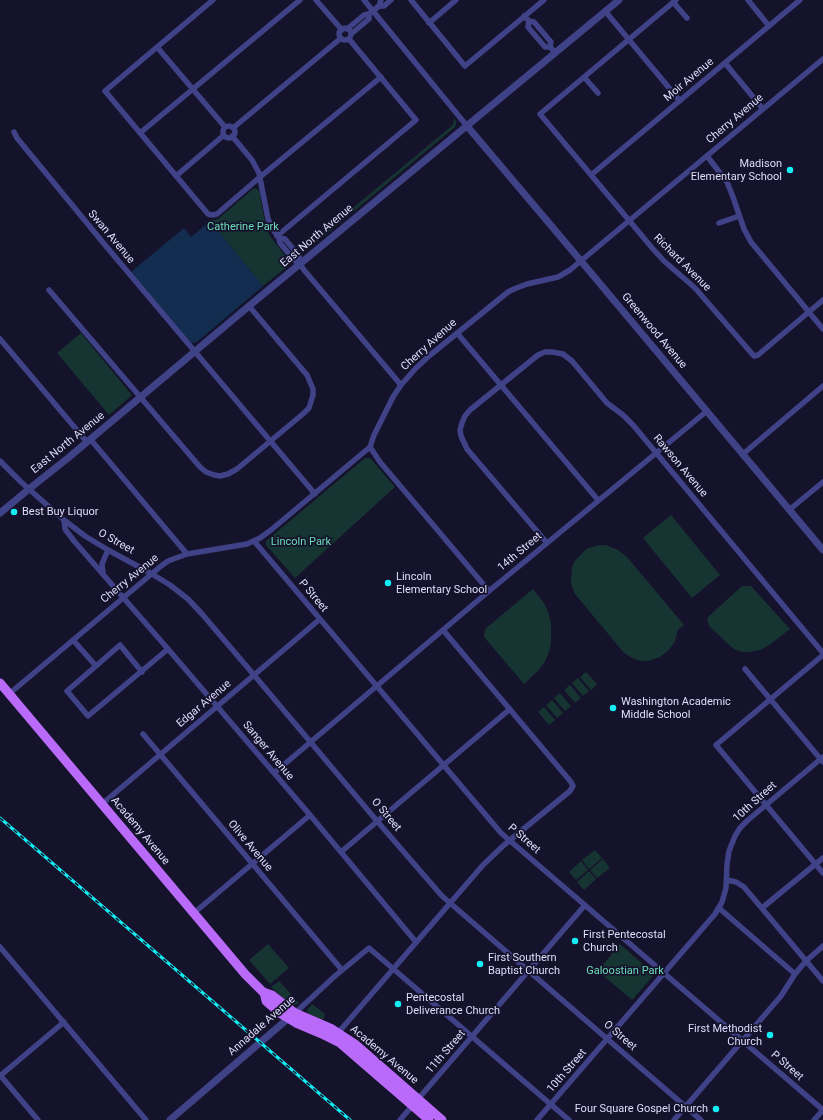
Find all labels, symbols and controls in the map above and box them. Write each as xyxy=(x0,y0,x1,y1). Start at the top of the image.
street label: Moir Avenue xyxy=(661,55,717,105)
street label: Cherry Avenue xyxy=(704,91,766,147)
place label: Madison Elementary School xyxy=(691,157,782,183)
marker: Madison Elementary School xyxy=(785,165,795,175)
street label: East North Avenue xyxy=(278,202,356,270)
street label: Swan Avenue xyxy=(85,208,137,266)
park label: Catherine Park xyxy=(207,220,279,234)
street label: Richard Avenue xyxy=(651,232,713,294)
street label: Greenwood Avenue xyxy=(619,291,689,371)
street label: Cherry Avenue xyxy=(398,317,460,373)
street label: East North Avenue xyxy=(29,409,107,477)
street label: Rawson Avenue xyxy=(650,432,710,500)
place label: Best Buy Liquor xyxy=(22,505,98,519)
marker: Best Buy Liquor xyxy=(9,507,19,517)
street label: O Street xyxy=(96,527,136,557)
street label: 14th Street xyxy=(495,530,545,574)
park label: Lincoln Park xyxy=(271,535,331,549)
street label: Cherry Avenue xyxy=(98,552,162,606)
place label: Lincoln Elementary School xyxy=(396,570,487,596)
street label: P Street xyxy=(296,577,330,615)
marker: Lincoln Elementary School xyxy=(383,578,393,588)
street label: Edgar Avenue xyxy=(174,677,234,731)
place label: Washington Academic Middle School xyxy=(621,695,731,721)
marker: Washington Academic Middle School xyxy=(608,703,618,713)
street label: Sanger Avenue xyxy=(239,719,297,783)
street label: 10th Street xyxy=(731,779,779,825)
street label: Academy Avenue xyxy=(108,794,172,868)
street label: O Street xyxy=(368,796,404,834)
street label: Olive Avenue xyxy=(225,818,275,874)
street label: P Street xyxy=(505,821,543,857)
place label: First Pentecostal Church xyxy=(583,928,666,954)
marker: First Pentecostal Church xyxy=(570,936,580,946)
place label: First Southern Baptist Church xyxy=(488,951,560,977)
marker: First Southern Baptist Church xyxy=(475,959,485,969)
park label: Galoostian Park xyxy=(586,964,664,978)
place label: Pentecostal Deliverance Church xyxy=(406,991,500,1017)
street label: Annadale Avenue xyxy=(226,993,298,1059)
marker: Pentecostal Deliverance Church xyxy=(393,999,403,1009)
street label: O Street xyxy=(601,1018,639,1054)
place label: First Methodist Church xyxy=(688,1022,762,1048)
street label: Academy Avenue xyxy=(347,1023,421,1087)
street label: 11th Street xyxy=(423,1027,469,1077)
marker: First Methodist Church xyxy=(765,1030,775,1040)
street label: 10th Street xyxy=(544,1046,590,1096)
street label: P Street xyxy=(768,1048,806,1084)
place label: Four Square Gospel Church xyxy=(575,1102,708,1116)
marker: Four Square Gospel Church xyxy=(711,1104,721,1114)

